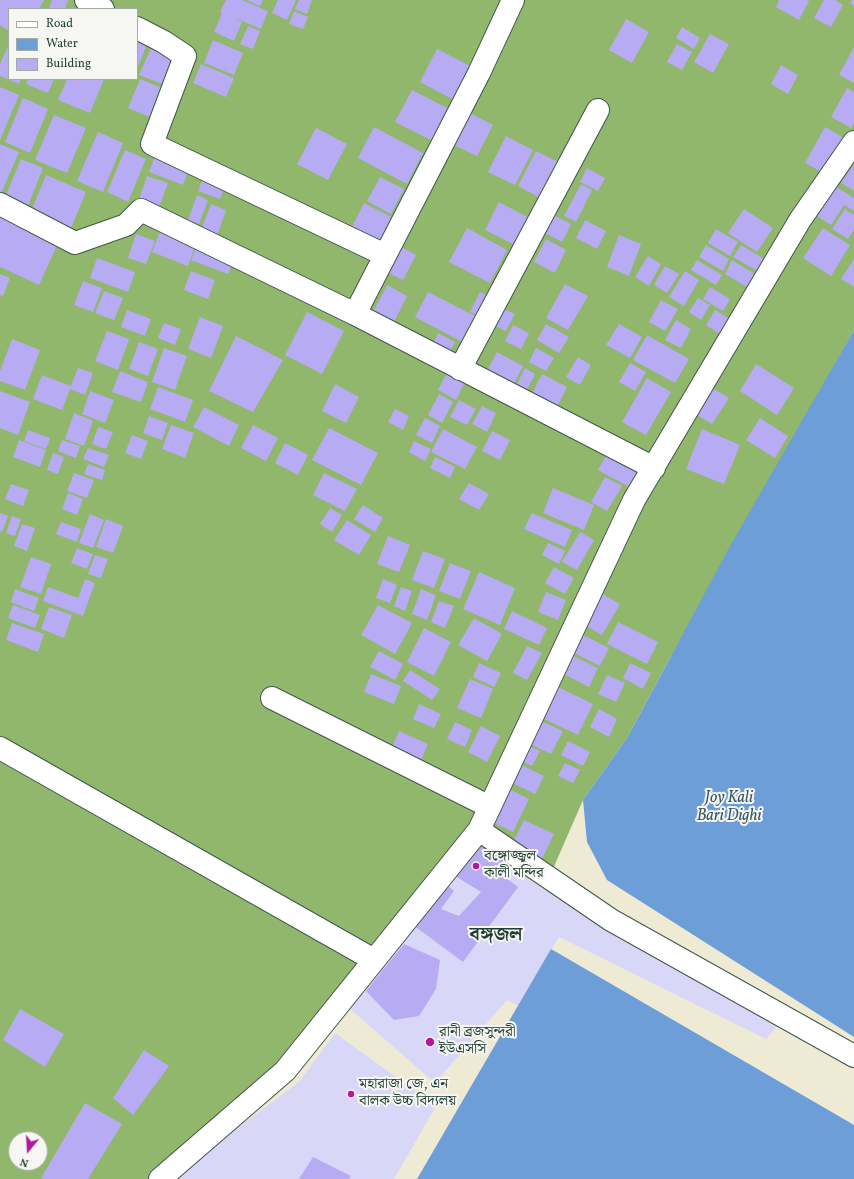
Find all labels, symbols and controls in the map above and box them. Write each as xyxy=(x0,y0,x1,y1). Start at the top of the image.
legend xyxy=(8,8,138,80)
text: Road xyxy=(46,16,73,32)
text: Water xyxy=(46,36,78,52)
text: Building xyxy=(46,56,91,72)
water label: Joy Kali Bari Dighi xyxy=(697,789,761,827)
place label: বঙ্গোজ্জ্বল কালী মন্দির xyxy=(484,848,544,883)
marker: বঙ্গোজ্জ্বল কালী মন্দির xyxy=(471,861,481,871)
district label: বঙ্গজল xyxy=(470,926,522,948)
place label: রানী ব্রজসুন্দরী ইউএসসি xyxy=(439,1024,516,1059)
marker: রানী ব্রজসুন্দরী ইউএসসি xyxy=(424,1036,436,1048)
place label: মহারাজা জে, এন বালক উচ্চ বিদ্যলয় xyxy=(359,1076,456,1111)
marker: মহারাজা জে, এন বালক উচ্চ বিদ্যলয় xyxy=(346,1089,356,1099)
north arrow xyxy=(8,1131,48,1171)
text: N xyxy=(18,1154,31,1170)

